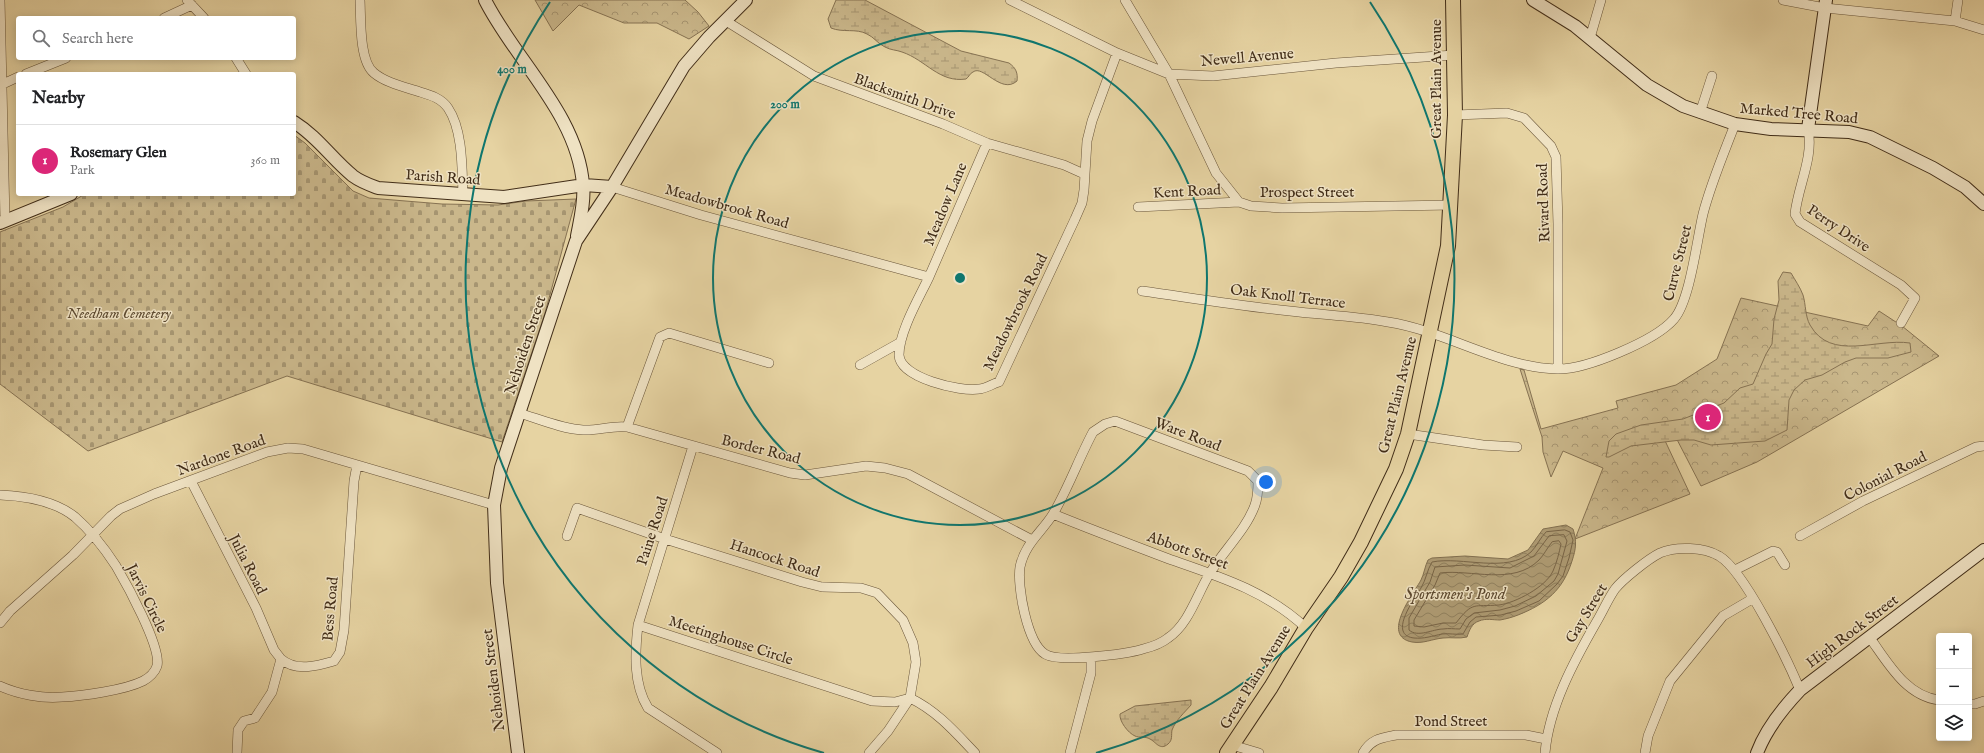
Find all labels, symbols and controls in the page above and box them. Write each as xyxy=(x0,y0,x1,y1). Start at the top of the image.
search box xyxy=(16,16,296,60)
street label: Great Plain Avenue xyxy=(1427,19,1446,139)
icon: search xyxy=(30,27,52,49)
text: Search here xyxy=(62,29,133,48)
street label: Newell Avenue xyxy=(1200,44,1295,71)
text: 400 m xyxy=(497,62,528,77)
street label: Blacksmith Drive xyxy=(851,69,959,124)
text: Nearby xyxy=(32,88,85,109)
text: 200 m xyxy=(770,97,800,112)
street label: Marked Tree Road xyxy=(1739,99,1860,128)
text: Rosemary Glen xyxy=(70,143,167,162)
text: 1 xyxy=(43,152,47,169)
text: 360 m xyxy=(250,152,280,169)
street label: Meadow Lane xyxy=(919,160,972,249)
text: Park xyxy=(70,162,95,179)
street label: Rivard Road xyxy=(1533,162,1554,243)
street label: Parish Road xyxy=(405,165,482,190)
street label: Meadowbrook Road xyxy=(663,180,792,234)
street label: Kent Road xyxy=(1153,180,1222,203)
street label: Prospect Street xyxy=(1260,183,1354,202)
street label: Perry Drive xyxy=(1804,200,1874,256)
street label: Curve Street xyxy=(1659,223,1696,303)
street label: Meadowbrook Road xyxy=(979,250,1052,374)
centre of rings xyxy=(953,271,967,285)
street label: Oak Knoll Terrace xyxy=(1229,280,1347,313)
street label: Nehoiden Street xyxy=(501,293,550,397)
park label: Needham Cemetery xyxy=(67,304,171,323)
street label: Great Plain Avenue xyxy=(1374,335,1421,455)
pin: 1 xyxy=(1695,402,1721,432)
street label: Ware Road xyxy=(1152,413,1225,456)
street label: Nardone Road xyxy=(174,430,269,480)
street label: Border Road xyxy=(719,430,803,469)
street label: Colonial Road xyxy=(1841,447,1931,505)
your location xyxy=(1256,472,1276,492)
street label: Paine Road xyxy=(632,493,673,568)
street label: Abbott Street xyxy=(1144,527,1231,574)
street label: Julia Road xyxy=(223,529,271,599)
street label: Hancock Road xyxy=(727,535,823,582)
street label: Jarvis Circle xyxy=(121,559,171,636)
street label: Bess Road xyxy=(318,575,343,642)
street label: Gay Street xyxy=(1561,580,1612,647)
water label: Sportsmen's Pond xyxy=(1404,585,1507,605)
street label: High Rock Street xyxy=(1802,590,1902,672)
street label: Meetinghouse Circle xyxy=(666,611,796,670)
street label: Great Plain Avenue xyxy=(1216,621,1295,733)
street label: Nehoiden Street xyxy=(478,628,509,732)
map controls xyxy=(1936,633,1972,741)
button: + xyxy=(1936,633,1972,669)
button: − xyxy=(1936,669,1972,705)
button: layers xyxy=(1936,705,1972,741)
street label: Pond Street xyxy=(1415,712,1487,731)

